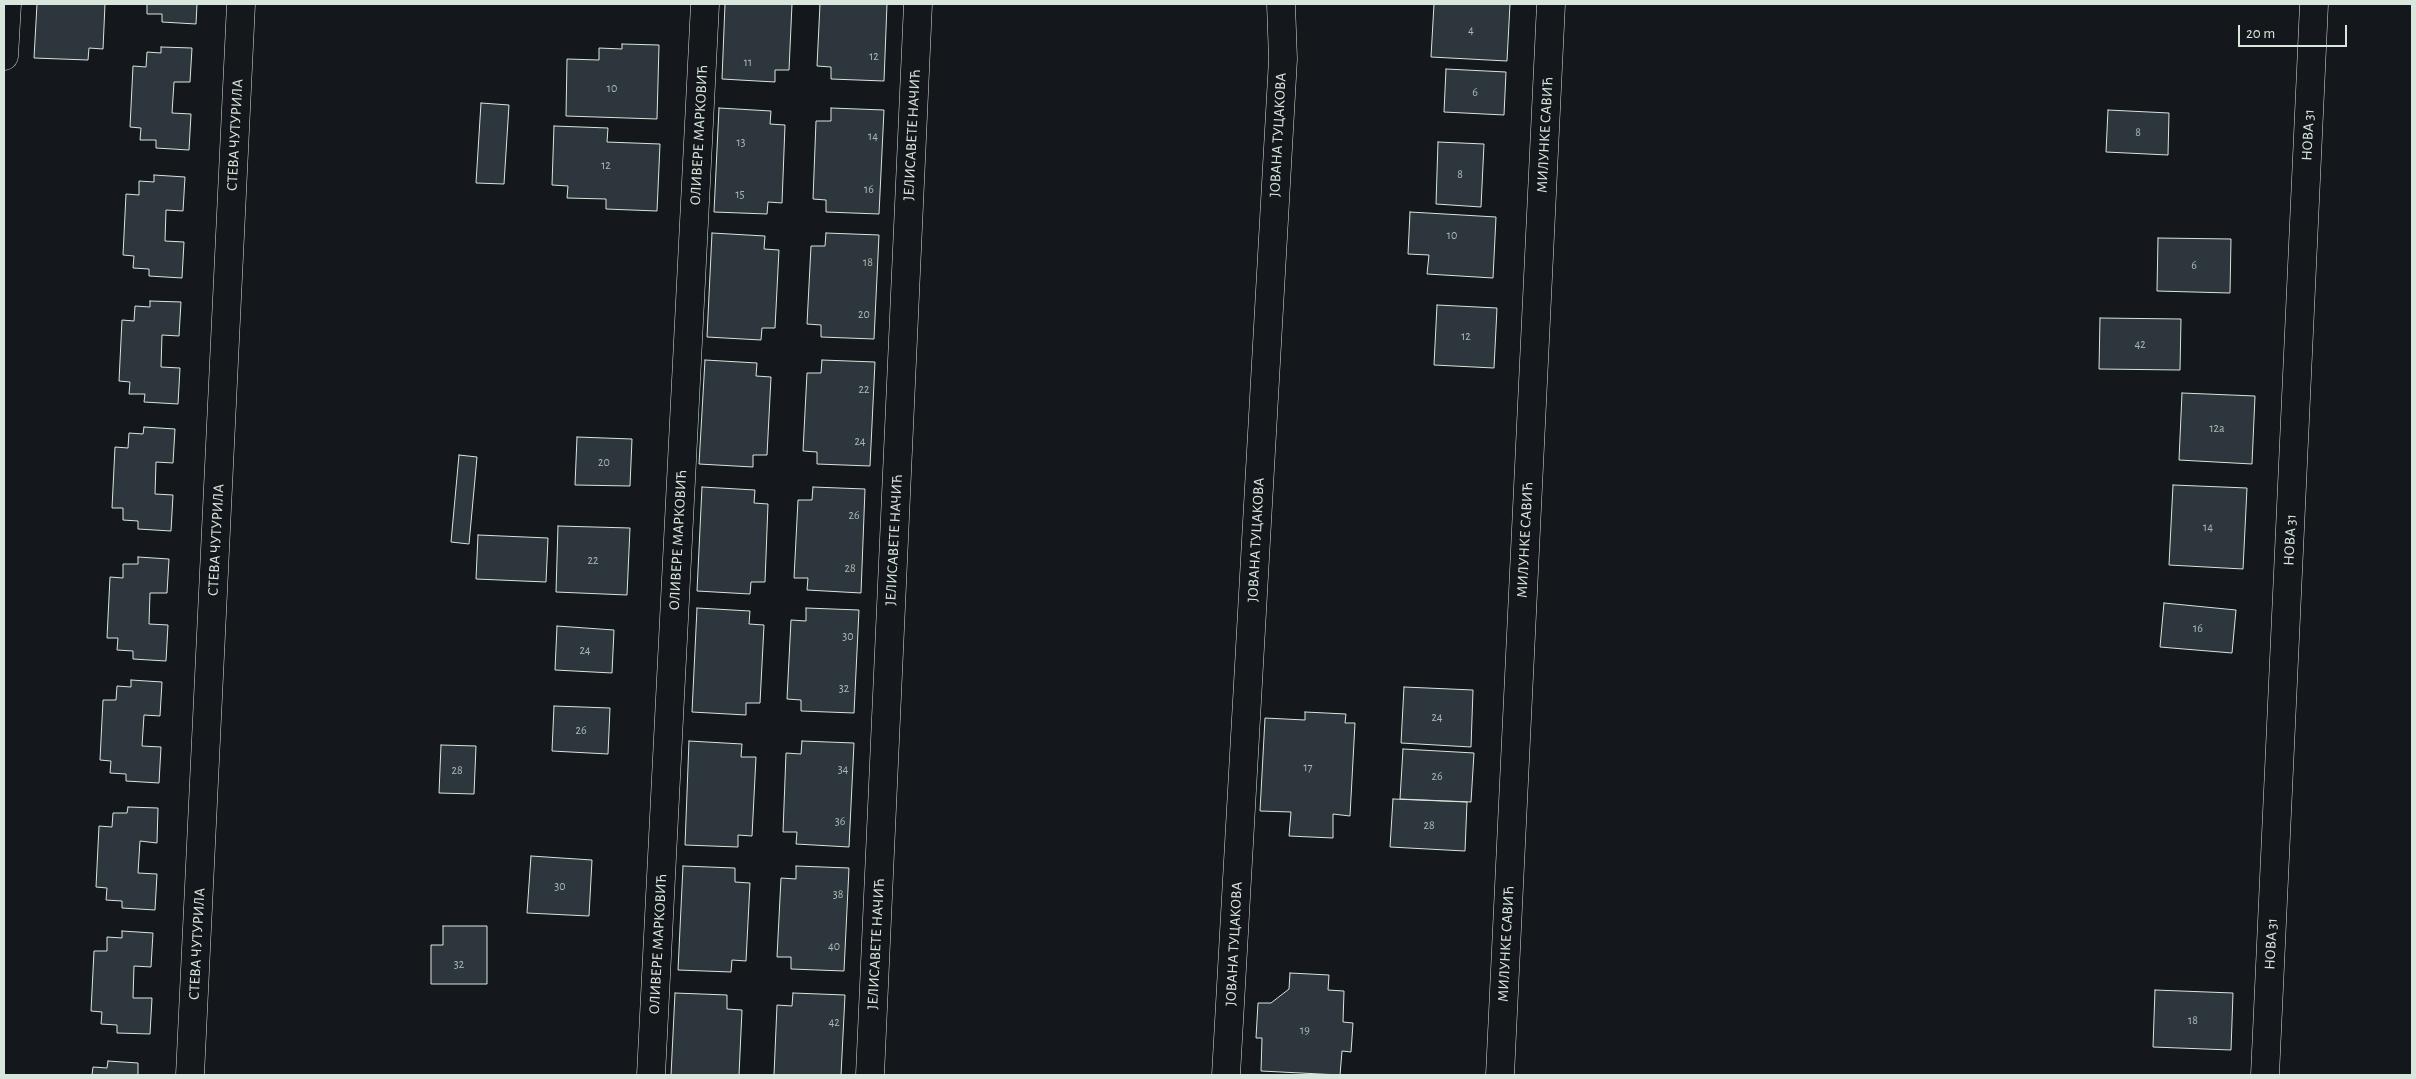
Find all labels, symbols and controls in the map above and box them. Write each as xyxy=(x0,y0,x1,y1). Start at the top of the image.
scale bar xyxy=(2241,15,2350,47)
house number: 4 xyxy=(1468,23,1474,37)
text: 20 m xyxy=(2246,26,2275,41)
house number: 12 xyxy=(869,49,879,63)
house number: 11 xyxy=(744,55,752,69)
street label: ОЛИВЕРЕ МАРКОВИЋ xyxy=(686,64,712,206)
street label: ЈЕЛИСАВЕТЕ НАЧИЋ xyxy=(900,69,924,201)
street label: ЈОВАНА ТУЦАКОВА xyxy=(1266,72,1290,198)
street label: МИЛУНКЕ САВИЋ xyxy=(1533,77,1557,193)
street label: СТЕВА ЧУТУРИЛА xyxy=(223,79,247,191)
house number: 10 xyxy=(607,81,617,95)
house number: 6 xyxy=(1472,85,1478,99)
street label: НОВА 31 xyxy=(2298,109,2318,161)
house number: 8 xyxy=(2135,125,2141,139)
house number: 14 xyxy=(868,129,878,143)
house number: 13 xyxy=(736,135,746,149)
house number: 12 xyxy=(601,158,611,172)
house number: 8 xyxy=(1457,167,1463,181)
house number: 16 xyxy=(864,182,874,196)
house number: 15 xyxy=(735,187,745,201)
house number: 10 xyxy=(1447,228,1457,242)
house number: 18 xyxy=(863,255,873,269)
house number: 6 xyxy=(2191,258,2197,272)
house number: 20 xyxy=(858,307,870,321)
house number: 12 xyxy=(1461,329,1471,343)
house number: 42 xyxy=(2134,337,2146,351)
house number: 22 xyxy=(859,382,869,396)
house number: 12a xyxy=(2209,421,2225,435)
house number: 24 xyxy=(854,434,866,448)
house number: 20 xyxy=(598,455,610,469)
street label: ОЛИВЕРЕ МАРКОВИЋ xyxy=(665,469,691,611)
street label: ЈЕЛИСАВЕТЕ НАЧИЋ xyxy=(882,474,906,606)
street label: ЈОВАНА ТУЦАКОВА xyxy=(1244,477,1268,603)
street label: МИЛУНКЕ САВИЋ xyxy=(1513,482,1537,598)
street label: СТЕВА ЧУТУРИЛА xyxy=(204,484,228,596)
house number: 26 xyxy=(848,508,860,522)
street label: НОВА 31 xyxy=(2280,514,2300,566)
house number: 14 xyxy=(2203,520,2213,534)
house number: 22 xyxy=(588,553,598,567)
house number: 28 xyxy=(844,561,856,575)
house number: 16 xyxy=(2193,621,2203,635)
house number: 30 xyxy=(842,629,854,643)
house number: 24 xyxy=(579,643,591,657)
house number: 32 xyxy=(839,681,849,695)
house number: 24 xyxy=(1431,710,1443,724)
house number: 26 xyxy=(575,723,587,737)
house number: 17 xyxy=(1303,760,1313,774)
house number: 34 xyxy=(838,762,848,776)
house number: 28 xyxy=(451,763,463,777)
house number: 26 xyxy=(1431,769,1443,783)
house number: 36 xyxy=(835,814,845,828)
house number: 28 xyxy=(1423,818,1435,832)
street label: ОЛИВЕРЕ МАРКОВИЋ xyxy=(645,873,671,1015)
street label: ЈЕЛИСАВЕТЕ НАЧИЋ xyxy=(864,878,888,1010)
house number: 30 xyxy=(554,879,566,893)
street label: ЈОВАНА ТУЦАКОВА xyxy=(1222,881,1246,1007)
street label: МИЛУНКЕ САВИЋ xyxy=(1494,886,1518,1002)
house number: 38 xyxy=(833,887,843,901)
street label: СТЕВА ЧУТУРИЛА xyxy=(185,888,209,1000)
street label: НОВА 31 xyxy=(2261,918,2281,970)
house number: 40 xyxy=(828,939,840,953)
house number: 32 xyxy=(454,957,464,971)
house number: 18 xyxy=(2188,1013,2198,1027)
house number: 42 xyxy=(828,1015,840,1029)
house number: 19 xyxy=(1300,1023,1310,1037)

